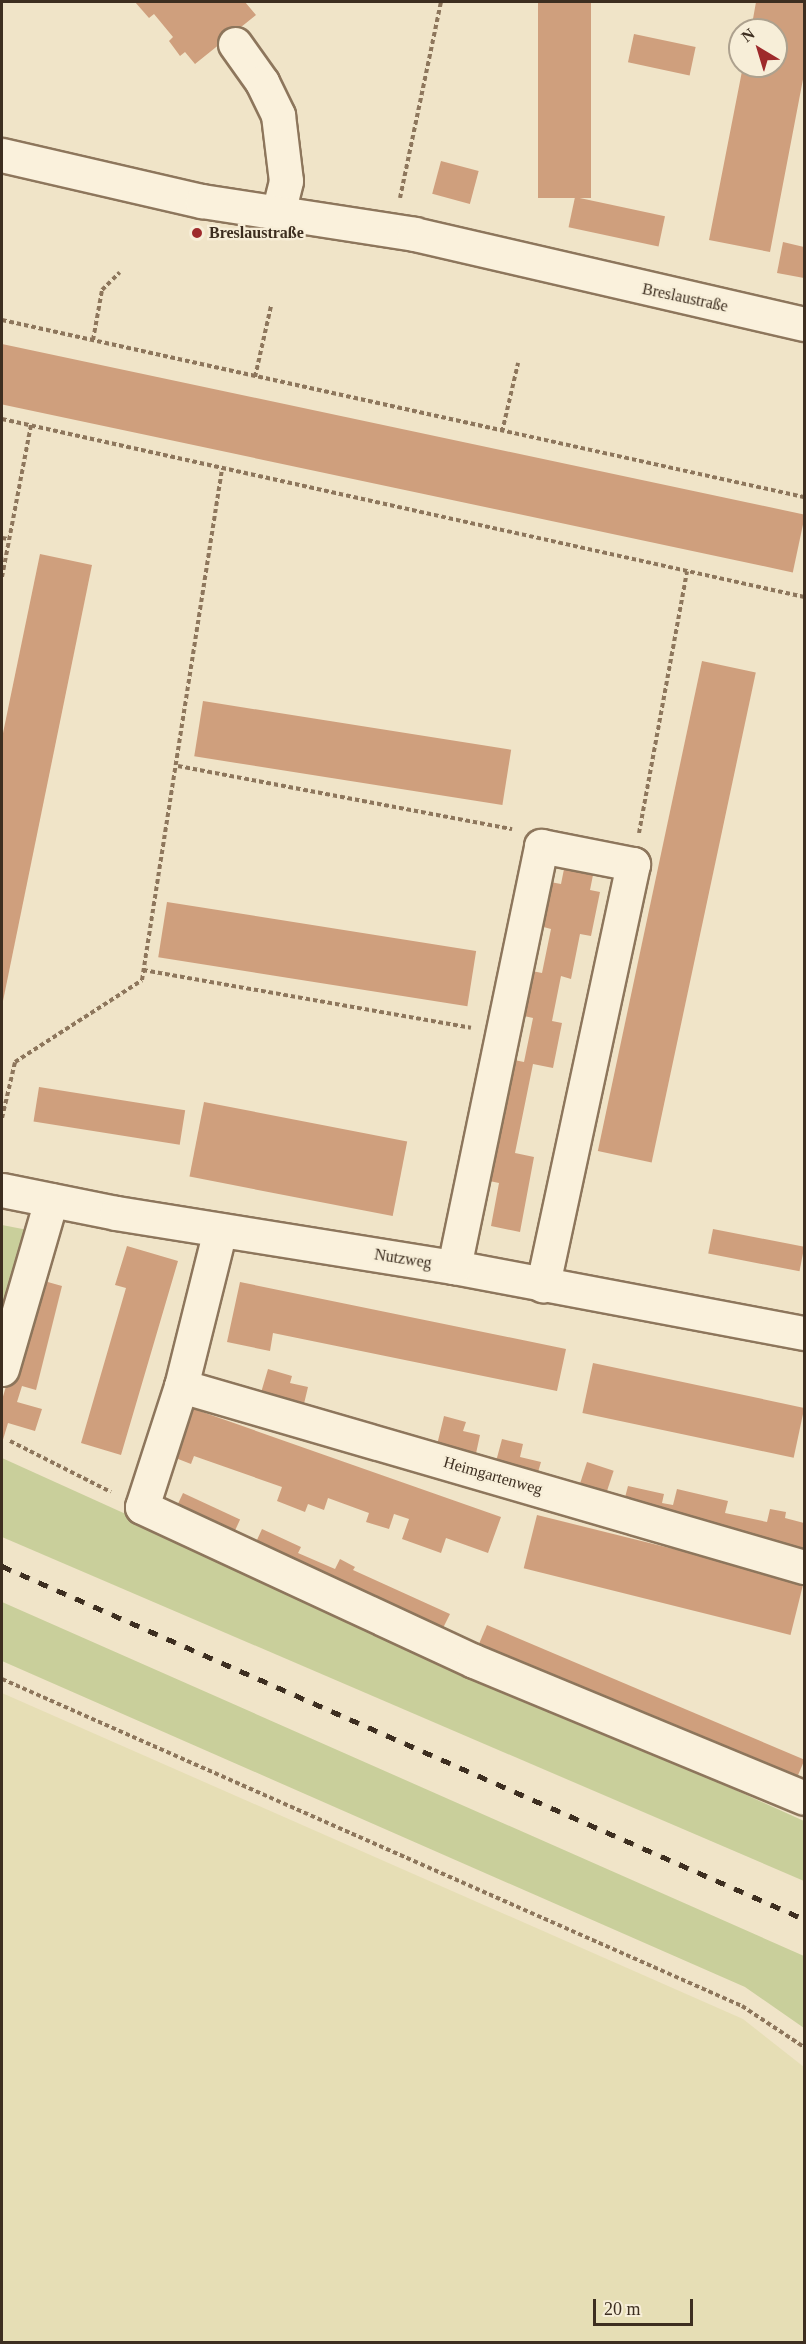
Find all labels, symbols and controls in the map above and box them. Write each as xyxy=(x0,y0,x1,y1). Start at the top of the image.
north arrow xyxy=(728,18,788,78)
text: N xyxy=(738,25,758,45)
place label: Breslaustraße xyxy=(209,223,304,243)
marker: Breslaustraße xyxy=(190,226,204,240)
street label: Breslaustraße xyxy=(640,280,730,316)
street label: Nutzweg xyxy=(373,1245,433,1273)
street label: Heimgartenweg xyxy=(441,1453,545,1499)
scale bar xyxy=(596,2287,696,2325)
text: 20 m xyxy=(604,2299,641,2319)

